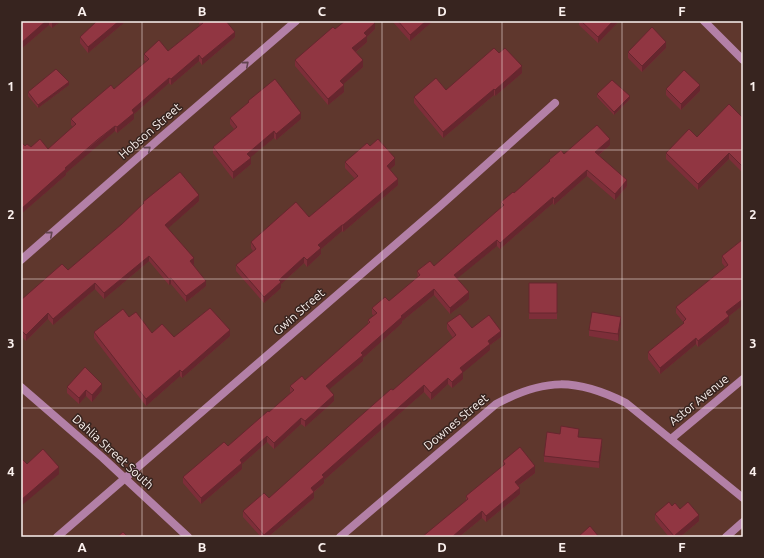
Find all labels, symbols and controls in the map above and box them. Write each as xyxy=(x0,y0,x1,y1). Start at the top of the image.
text: A xyxy=(77,4,87,18)
text: B xyxy=(198,4,207,18)
text: C xyxy=(318,4,327,18)
text: D xyxy=(437,4,447,18)
text: E xyxy=(558,4,566,18)
text: F xyxy=(678,4,686,18)
one-way arrow xyxy=(242,61,249,68)
text: 1 xyxy=(7,79,15,93)
text: 1 xyxy=(749,79,757,93)
street label: Hobson Street xyxy=(116,100,183,161)
one-way arrow xyxy=(143,146,151,153)
text: 2 xyxy=(7,207,15,221)
text: 2 xyxy=(749,207,757,221)
one-way arrow xyxy=(46,232,53,239)
street label: Gwin Street xyxy=(271,286,327,337)
text: 3 xyxy=(7,336,15,350)
text: 3 xyxy=(749,336,757,350)
street label: Astor Avenue xyxy=(666,372,731,428)
street label: Downes Street xyxy=(421,391,491,452)
street label: Dahlia Street South xyxy=(70,412,156,491)
text: 4 xyxy=(7,464,15,478)
text: 4 xyxy=(749,464,757,478)
text: A xyxy=(77,540,87,554)
text: B xyxy=(198,540,207,554)
text: C xyxy=(318,540,327,554)
text: D xyxy=(437,540,447,554)
text: E xyxy=(558,540,566,554)
text: F xyxy=(678,540,686,554)

